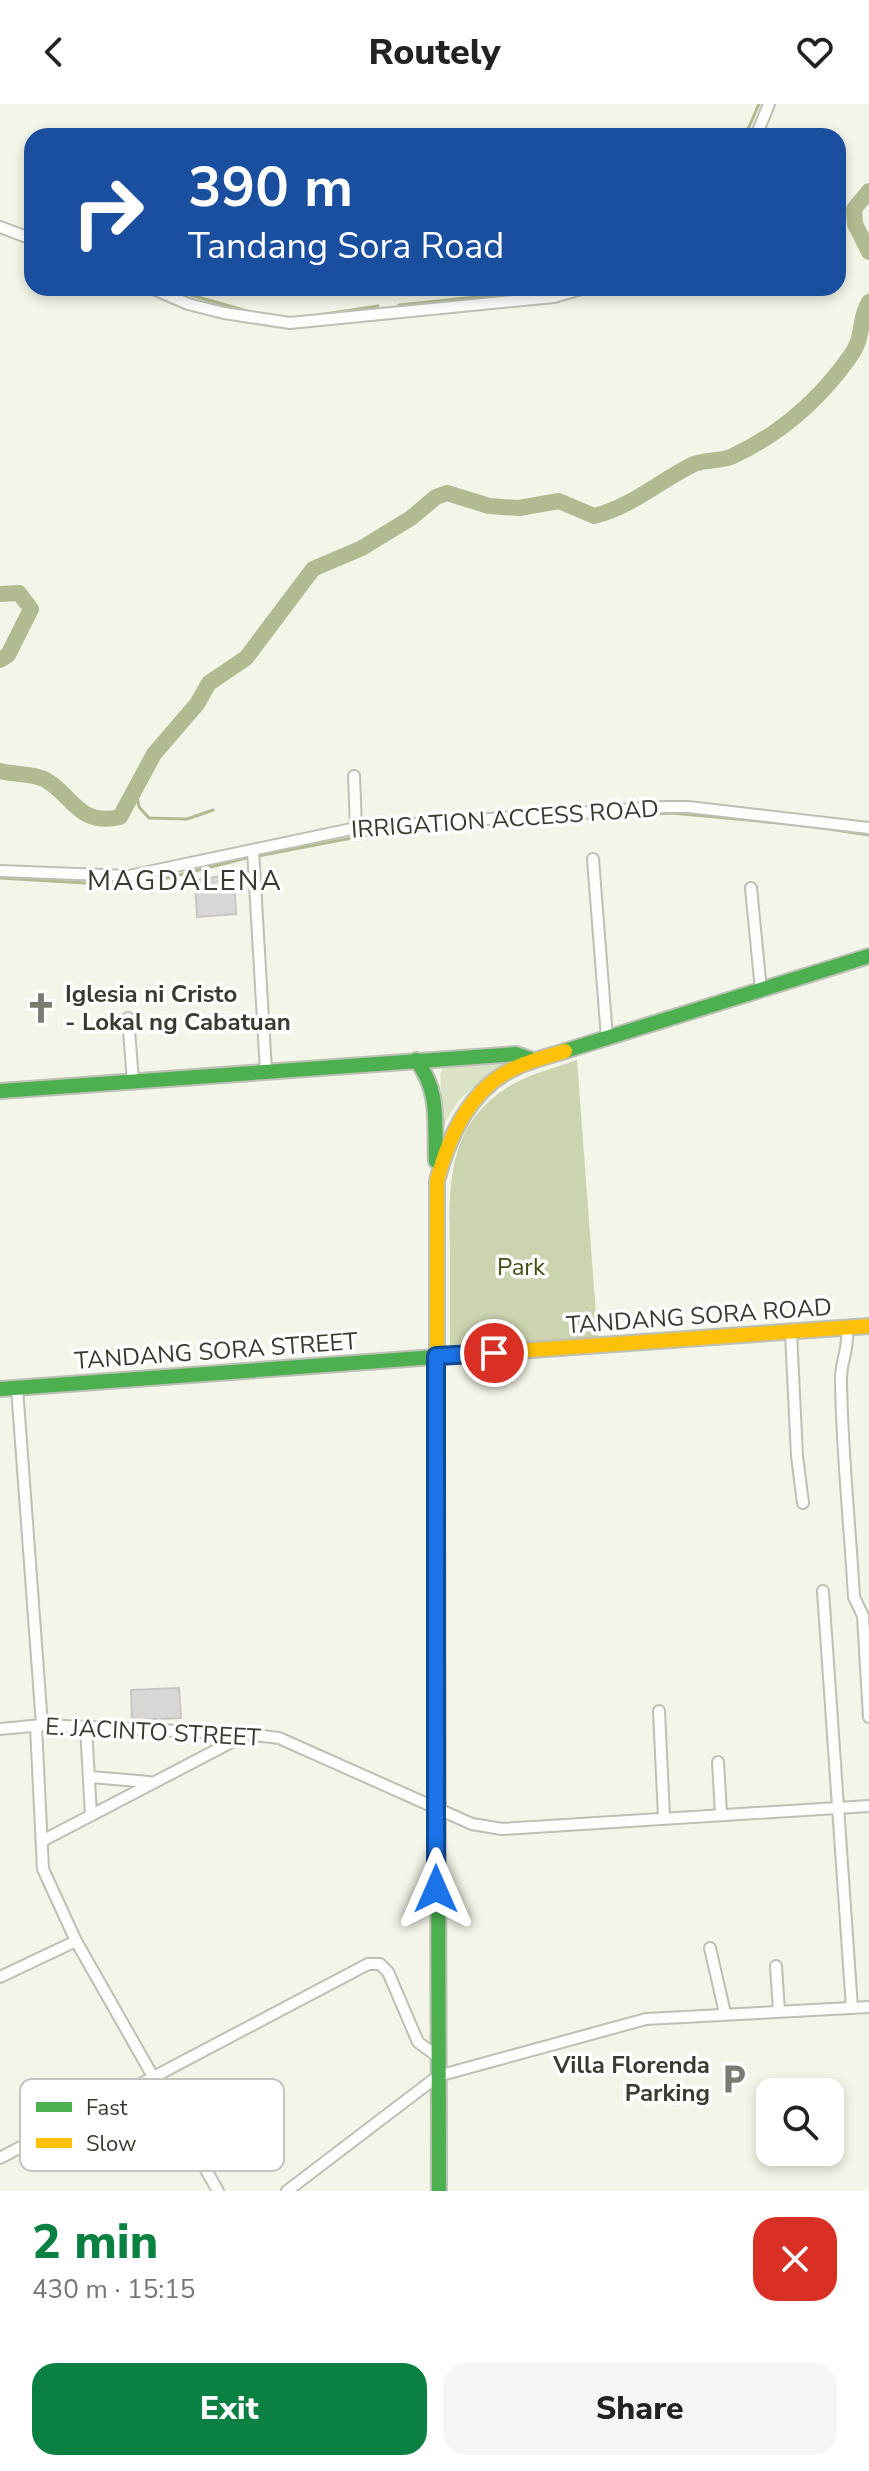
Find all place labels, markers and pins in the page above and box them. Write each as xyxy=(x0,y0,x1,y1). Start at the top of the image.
place label: Iglesia ni Cristo - Lokal ng Cabatuan xyxy=(65,978,291,1038)
church icon: Iglesia ni Cristo - Lokal ng Cabatuan xyxy=(24,991,58,1025)
pin xyxy=(460,1319,528,1387)
place label: Villa Florenda Parking xyxy=(552,2049,710,2109)
parking icon: Villa Florenda Parking xyxy=(717,2062,751,2096)

